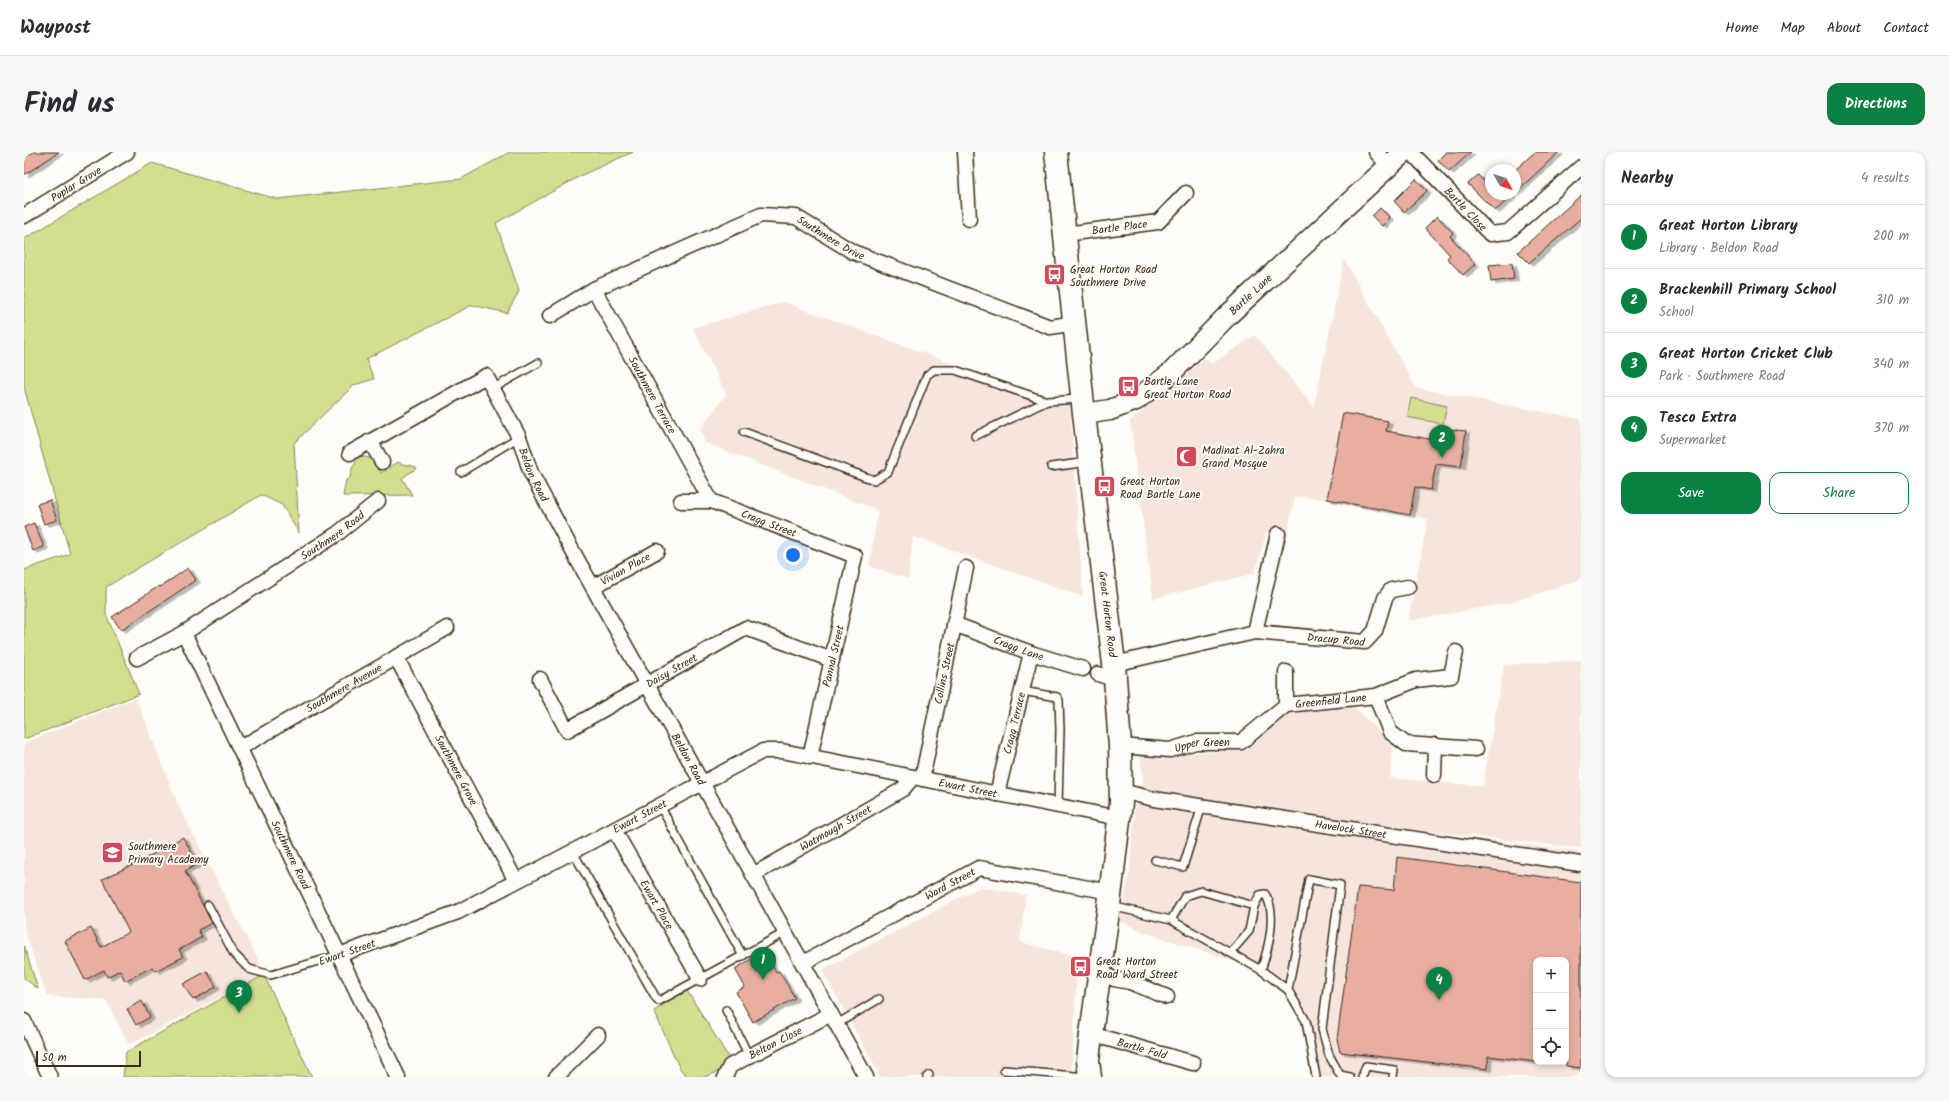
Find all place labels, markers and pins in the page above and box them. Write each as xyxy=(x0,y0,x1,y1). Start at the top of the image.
place label: Great Horton Road Southmere Drive xyxy=(1070,261,1157,292)
bus stop icon: Great Horton Road Southmere Drive xyxy=(1042,262,1068,288)
place label: Bartle Lane Great Horton Road xyxy=(1144,373,1231,404)
bus stop icon: Bartle Lane Great Horton Road xyxy=(1116,374,1142,400)
pin: 2 xyxy=(1429,425,1455,458)
place label: Madinat Al-Zahra Grand Mosque xyxy=(1202,442,1285,473)
mosque icon: Madinat Al-Zahra Grand Mosque xyxy=(1174,443,1200,469)
place label: Great Horton Road Bartle Lane xyxy=(1120,473,1201,504)
bus stop icon: Great Horton Road Bartle Lane xyxy=(1092,474,1118,500)
place label: Southmere Primary Academy xyxy=(128,838,209,869)
school or university icon: Southmere Primary Academy xyxy=(100,839,126,865)
pin: 1 xyxy=(750,947,776,980)
place label: Great Horton Road Ward Street xyxy=(1096,953,1178,984)
bus stop icon: Great Horton Road Ward Street xyxy=(1068,954,1094,980)
pin: 4 xyxy=(1426,967,1452,1000)
pin: 3 xyxy=(226,980,252,1013)

